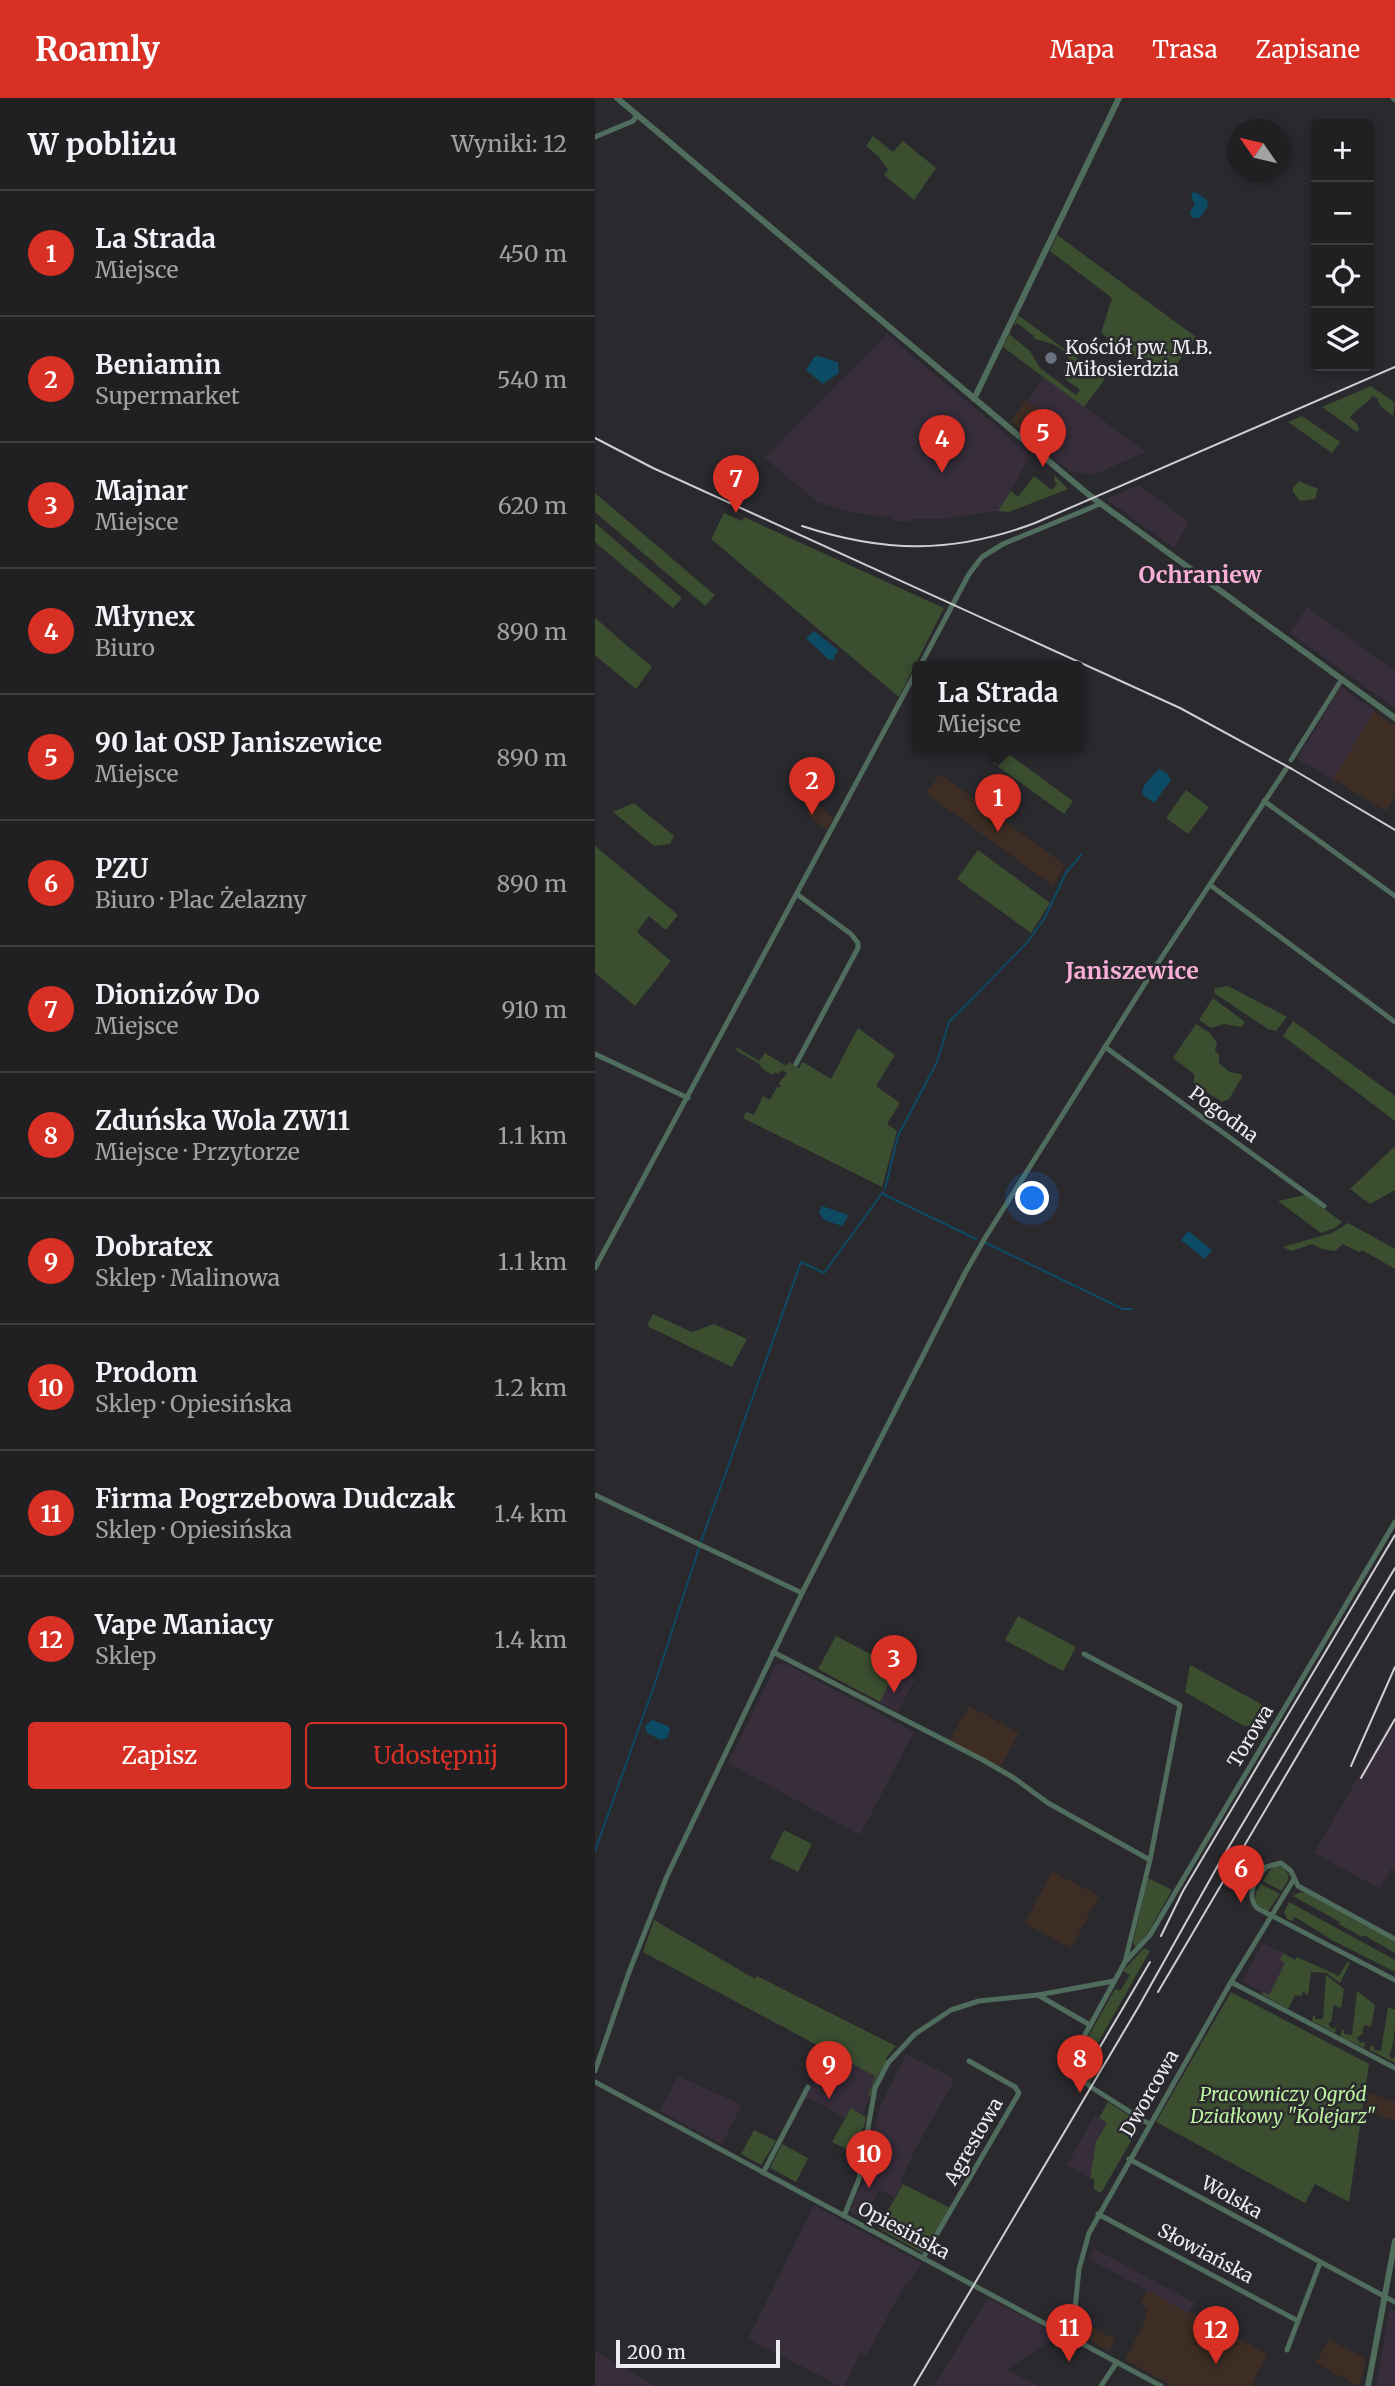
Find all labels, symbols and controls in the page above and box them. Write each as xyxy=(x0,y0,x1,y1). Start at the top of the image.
text: Roamly xyxy=(35,29,160,70)
text: Mapa xyxy=(1050,34,1114,65)
text: Trasa xyxy=(1152,34,1218,65)
text: Zapisane xyxy=(1256,34,1360,65)
north arrow xyxy=(1227,119,1290,182)
map controls xyxy=(1311,119,1374,371)
button: + xyxy=(1311,119,1374,182)
text: W pobliżu xyxy=(28,125,177,163)
text: Wyniki: 12 xyxy=(451,129,567,158)
button: − xyxy=(1311,182,1374,245)
text: La Strada xyxy=(95,222,216,255)
text: 1 xyxy=(46,239,56,268)
text: 450 m xyxy=(499,239,567,268)
button: locate xyxy=(1311,245,1374,308)
text: Miejsce xyxy=(95,255,179,284)
button: layers xyxy=(1311,308,1374,371)
place label: Kościół pw. M.B. Miłosierdzia xyxy=(1065,335,1213,381)
text: Beniamin xyxy=(95,348,221,381)
marker: Kościół pw. M.B. Miłosierdzia xyxy=(1043,350,1059,366)
text: 2 xyxy=(44,365,58,394)
text: 540 m xyxy=(497,365,567,394)
text: Supermarket xyxy=(95,381,240,410)
pin: 5 xyxy=(1020,409,1066,467)
pin: 4 xyxy=(919,415,965,473)
pin: 7 xyxy=(713,455,759,513)
text: Majnar xyxy=(95,474,188,507)
text: 3 xyxy=(44,491,58,520)
text: 620 m xyxy=(498,491,567,520)
text: Miejsce xyxy=(95,507,179,536)
district label: Ochraniew xyxy=(1139,560,1263,589)
text: Młynex xyxy=(95,600,195,633)
text: 4 xyxy=(44,617,58,646)
text: 890 m xyxy=(497,617,567,646)
text: Biuro xyxy=(95,633,155,662)
popup xyxy=(912,661,1084,752)
text: La Strada xyxy=(937,676,1059,709)
text: Miejsce xyxy=(937,709,1021,738)
text: 90 lat OSP Janiszewice xyxy=(95,726,382,759)
text: 5 xyxy=(44,743,58,772)
text: 890 m xyxy=(497,743,567,772)
pin: 2 xyxy=(789,757,835,815)
text: Miejsce xyxy=(95,759,179,788)
pin: 1 xyxy=(975,774,1021,832)
text: PZU xyxy=(95,852,148,885)
text: 6 xyxy=(44,869,58,898)
text: 890 m xyxy=(497,869,567,898)
text: Biuro · Plac Żelazny xyxy=(95,885,306,914)
district label: Janiszewice xyxy=(1064,956,1199,985)
text: Dionizów Do xyxy=(95,978,260,1011)
text: 7 xyxy=(44,995,58,1024)
text: 910 m xyxy=(501,995,567,1024)
text: Miejsce xyxy=(95,1011,179,1040)
street label: Pogodna xyxy=(1184,1081,1264,1147)
text: Zduńska Wola ZW11 xyxy=(95,1104,350,1137)
text: 8 xyxy=(44,1121,58,1150)
text: 1.1 km xyxy=(498,1121,567,1150)
text: Miejsce · Przytorze xyxy=(95,1137,300,1166)
your location xyxy=(1015,1181,1049,1215)
text: Dobratex xyxy=(95,1230,213,1263)
text: 9 xyxy=(44,1247,58,1276)
text: 1.1 km xyxy=(498,1247,567,1276)
text: Sklep · Malinowa xyxy=(95,1263,280,1292)
text: Prodom xyxy=(95,1356,198,1389)
text: 10 xyxy=(39,1373,63,1402)
text: 1.2 km xyxy=(494,1373,567,1402)
text: Sklep · Opiesińska xyxy=(95,1389,292,1418)
text: Firma Pogrzebowa Dudczak xyxy=(95,1482,455,1515)
text: 11 xyxy=(41,1499,61,1528)
text: 1.4 km xyxy=(494,1499,567,1528)
text: Sklep · Opiesińska xyxy=(95,1515,292,1544)
text: Vape Maniacy xyxy=(95,1608,273,1641)
text: 12 xyxy=(39,1625,63,1654)
text: 1.4 km xyxy=(494,1625,567,1654)
pin: 3 xyxy=(871,1635,917,1693)
text: Sklep xyxy=(95,1641,156,1670)
street label: Torowa xyxy=(1222,1700,1278,1772)
button: Zapisz xyxy=(28,1722,291,1789)
button: Udostępnij xyxy=(305,1722,567,1789)
pin: 6 xyxy=(1218,1845,1264,1903)
pin: 8 xyxy=(1057,2035,1103,2093)
pin: 9 xyxy=(806,2041,852,2099)
street label: Dworcowa xyxy=(1114,2045,1184,2141)
park label: Pracowniczy Ogród Działkowy "Kolejarz" xyxy=(1189,2082,1376,2128)
street label: Agrestowa xyxy=(938,2093,1008,2190)
pin: 10 xyxy=(846,2130,892,2188)
street label: Wolska xyxy=(1196,2170,1267,2224)
street label: Opiesińska xyxy=(854,2196,954,2264)
street label: Słowiańska xyxy=(1154,2218,1258,2288)
pin: 11 xyxy=(1046,2304,1092,2362)
pin: 12 xyxy=(1193,2306,1239,2364)
scale bar xyxy=(616,2337,781,2369)
text: 200 m xyxy=(627,2340,686,2364)

